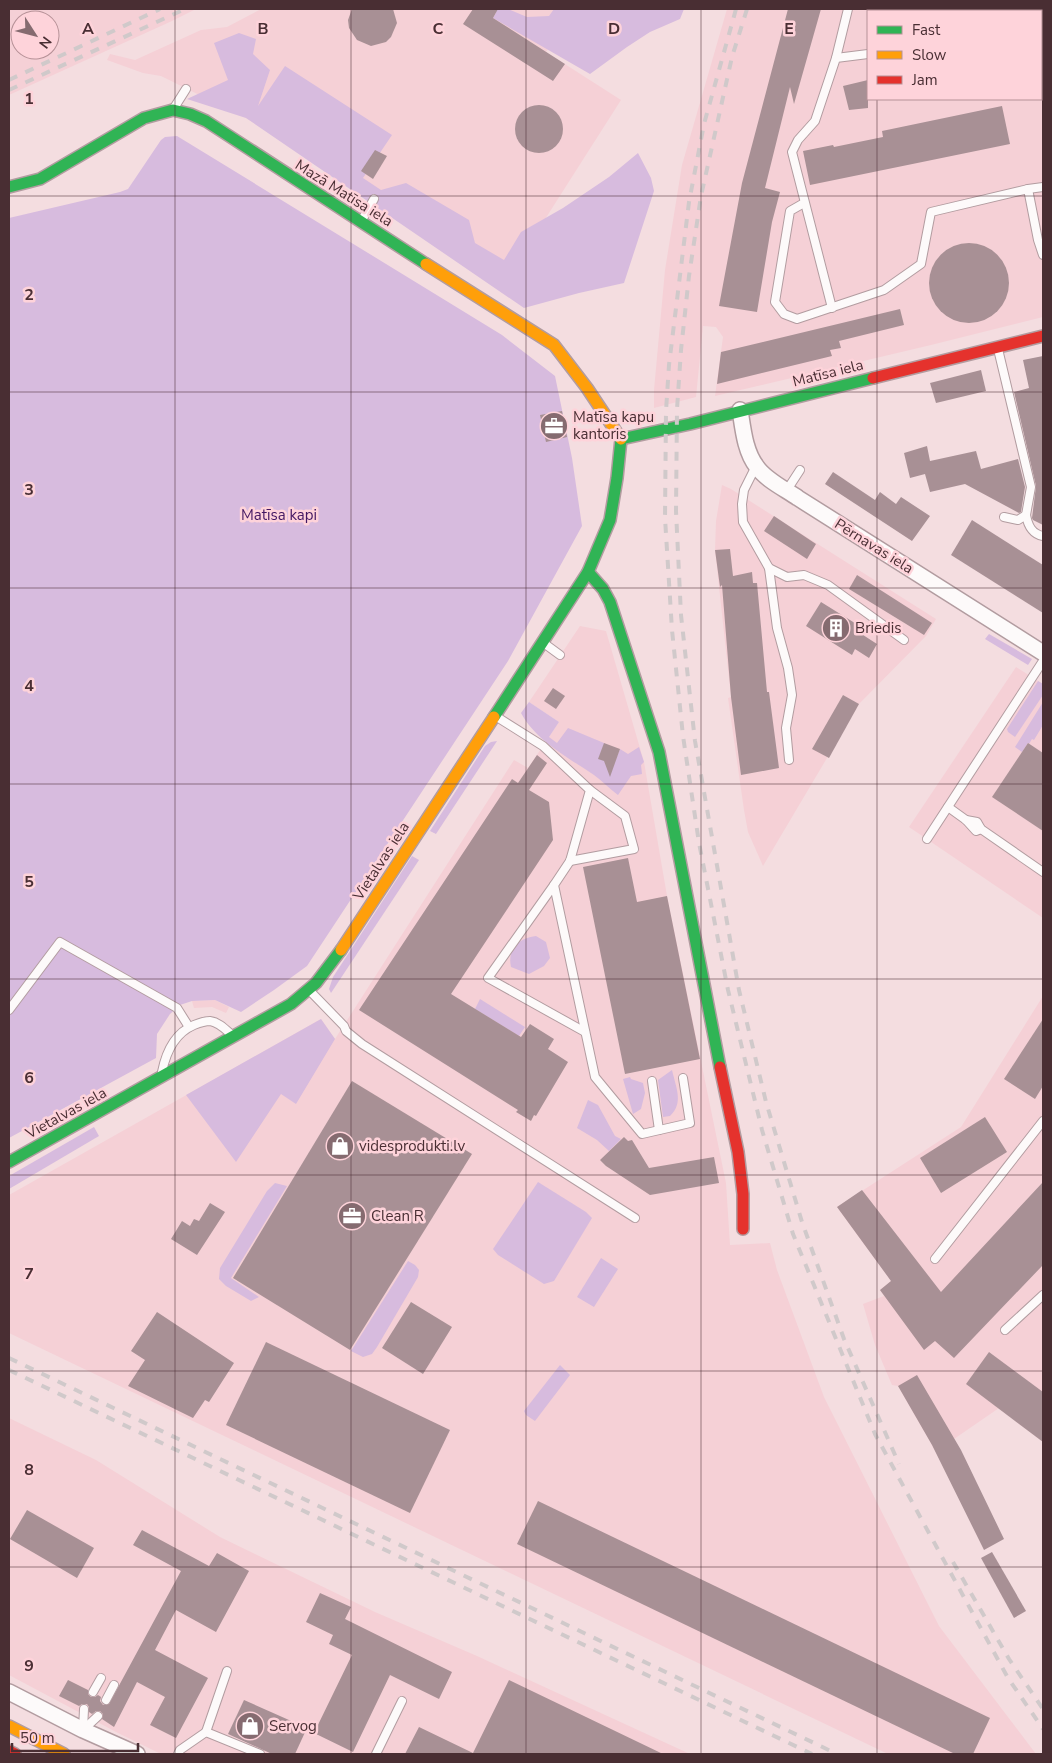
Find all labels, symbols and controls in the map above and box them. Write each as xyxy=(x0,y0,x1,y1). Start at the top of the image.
north arrow xyxy=(10,10,60,60)
legend xyxy=(867,10,1042,100)
text: A xyxy=(82,18,94,40)
text: B xyxy=(257,18,269,40)
text: C xyxy=(433,18,444,40)
text: D xyxy=(608,18,620,40)
text: E xyxy=(784,18,794,40)
text: Fast xyxy=(912,20,941,40)
text: N xyxy=(34,33,56,52)
text: Slow xyxy=(912,45,947,65)
text: Jam xyxy=(911,70,938,90)
text: 1 xyxy=(24,88,34,110)
street label: Mazā Matīsa iela xyxy=(291,155,397,231)
text: 2 xyxy=(24,284,34,306)
street label: Matīsa iela xyxy=(790,355,866,391)
place label: Matīsa kapu kantoris xyxy=(573,407,654,444)
office icon: Matīsa kapu kantoris xyxy=(539,411,569,441)
text: 3 xyxy=(24,479,34,501)
park label: Matīsa kapi xyxy=(241,505,317,525)
street label: Pērnavas iela xyxy=(831,514,917,578)
building icon: Briedis xyxy=(821,613,851,643)
place label: Briedis xyxy=(855,618,901,638)
text: 4 xyxy=(24,675,34,697)
street label: Vietalvas iela xyxy=(348,818,414,905)
text: 5 xyxy=(24,871,34,893)
text: 6 xyxy=(24,1067,34,1089)
street label: Vietalvas iela xyxy=(21,1083,110,1144)
shop icon: videsprodukti.lv xyxy=(325,1131,355,1161)
place label: videsprodukti.lv xyxy=(359,1136,465,1156)
office icon: Clean R xyxy=(337,1201,367,1231)
place label: Clean R xyxy=(371,1206,424,1226)
text: 7 xyxy=(24,1263,34,1285)
text: 8 xyxy=(24,1459,34,1481)
text: 9 xyxy=(24,1655,34,1677)
shop icon: Servog xyxy=(235,1711,265,1741)
place label: Servog xyxy=(269,1716,317,1736)
scale bar xyxy=(12,1720,139,1752)
text: 50 m xyxy=(20,1728,55,1748)

